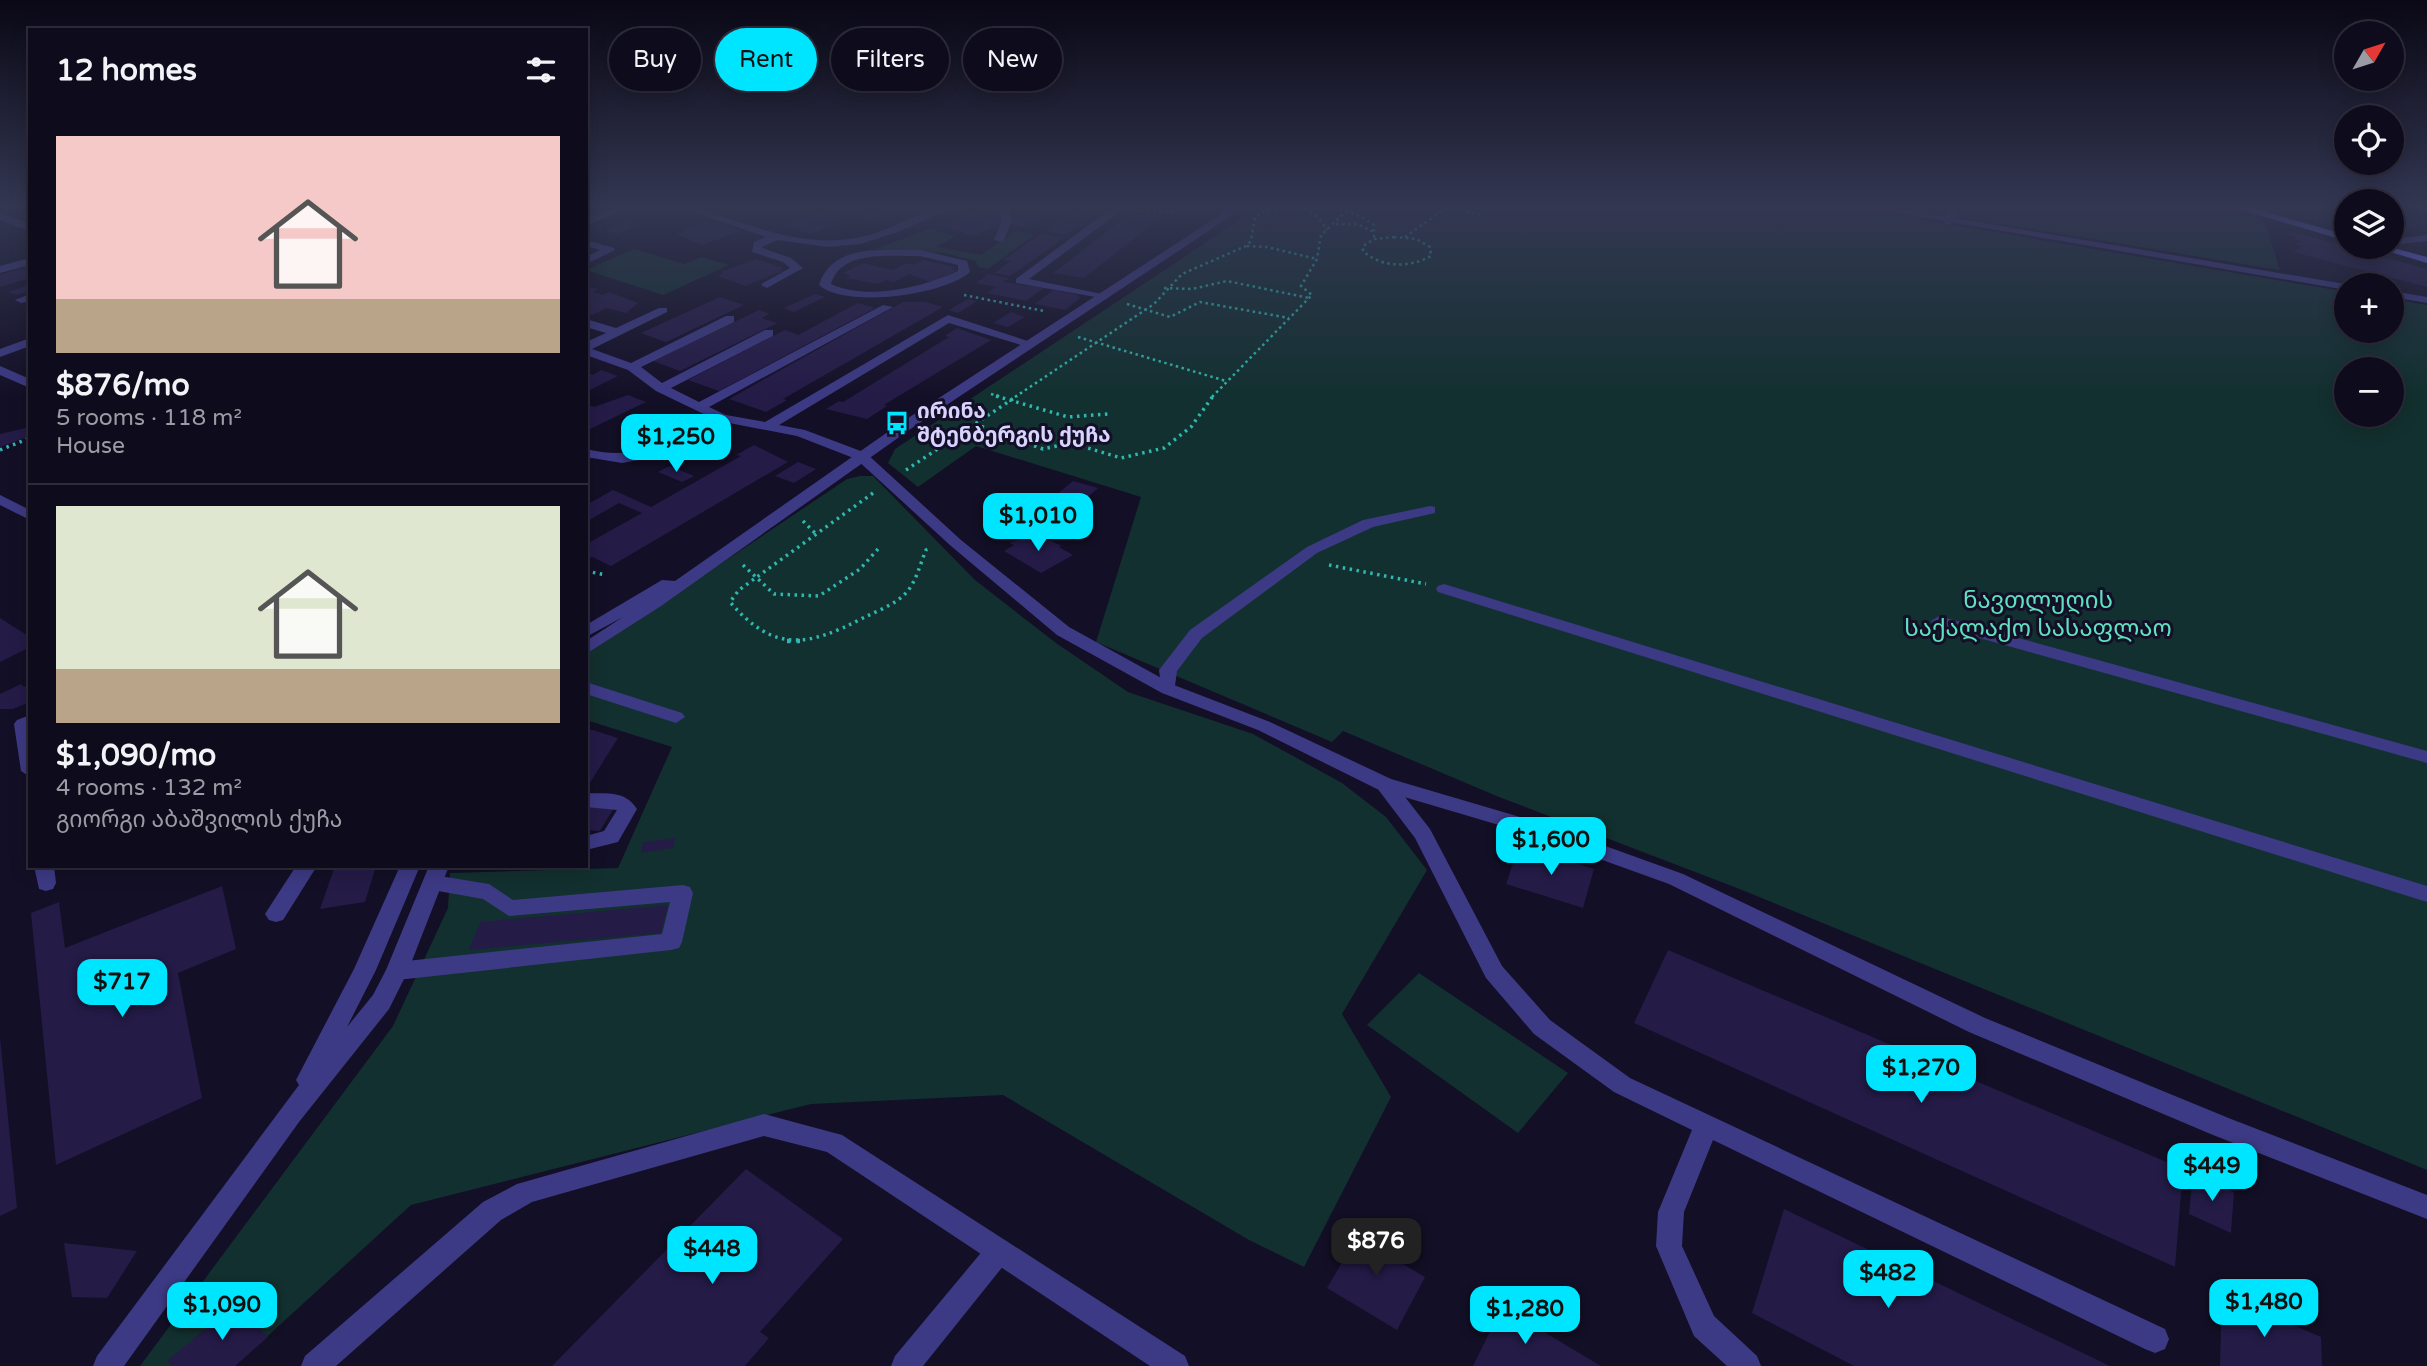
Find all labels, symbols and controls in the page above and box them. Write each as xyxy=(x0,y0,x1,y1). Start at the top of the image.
north arrow xyxy=(2334,21,2404,91)
map controls xyxy=(2334,21,2404,427)
chip: Buy xyxy=(609,28,701,91)
chip: Rent xyxy=(715,28,817,91)
chip: Filters xyxy=(831,28,949,91)
chip: New xyxy=(963,28,1062,91)
icon: filters xyxy=(522,51,560,89)
text: 12 homes xyxy=(56,52,197,89)
button: locate xyxy=(2334,105,2404,175)
icon: home xyxy=(245,181,371,307)
button: layers xyxy=(2334,189,2404,259)
button: + xyxy=(2334,273,2404,343)
button: − xyxy=(2334,357,2404,427)
text: $876/mo xyxy=(56,367,190,404)
place label: ირინა შტენბერგის ქუჩა xyxy=(917,399,1111,448)
text: 5 rooms · 118 m² xyxy=(56,404,242,432)
bus stop icon: ირინა შტენბერგის ქუჩა xyxy=(883,409,911,437)
pin: $1,250 xyxy=(619,414,733,474)
text: $1,250 xyxy=(637,423,715,451)
text: House xyxy=(56,432,125,460)
pin: $1,010 xyxy=(981,494,1095,553)
text: $1,010 xyxy=(999,502,1077,530)
icon: home xyxy=(245,551,371,677)
park label: ნავთლუღის საქალაქო სასაფლაო xyxy=(1904,586,2172,643)
text: $1,090/mo xyxy=(56,737,216,774)
text: 4 rooms · 132 m² xyxy=(56,774,242,802)
text: გიორგი აბაშვილის ქუჩა xyxy=(56,806,342,834)
pin: $1,600 xyxy=(1494,818,1608,877)
text: $1,600 xyxy=(1512,826,1590,854)
pin: $717 xyxy=(81,960,163,1019)
text: $717 xyxy=(93,968,151,996)
pin: $1,270 xyxy=(1864,1046,1978,1105)
text: $1,270 xyxy=(1882,1054,1960,1082)
pin: $449 xyxy=(2171,1144,2253,1203)
text: $449 xyxy=(2183,1152,2241,1180)
pin: $876 xyxy=(1335,1218,1417,1278)
pin: $448 xyxy=(671,1226,753,1286)
text: $876 xyxy=(1347,1227,1405,1255)
text: $448 xyxy=(683,1235,741,1263)
pin: $482 xyxy=(1847,1250,1929,1310)
text: $482 xyxy=(1859,1259,1917,1287)
pin: $1,480 xyxy=(2207,1280,2321,1339)
pin: $1,090 xyxy=(165,1282,279,1342)
pin: $1,280 xyxy=(1468,1286,1582,1346)
text: $1,480 xyxy=(2225,1288,2303,1316)
text: $1,090 xyxy=(183,1291,261,1319)
text: $1,280 xyxy=(1486,1295,1564,1323)

